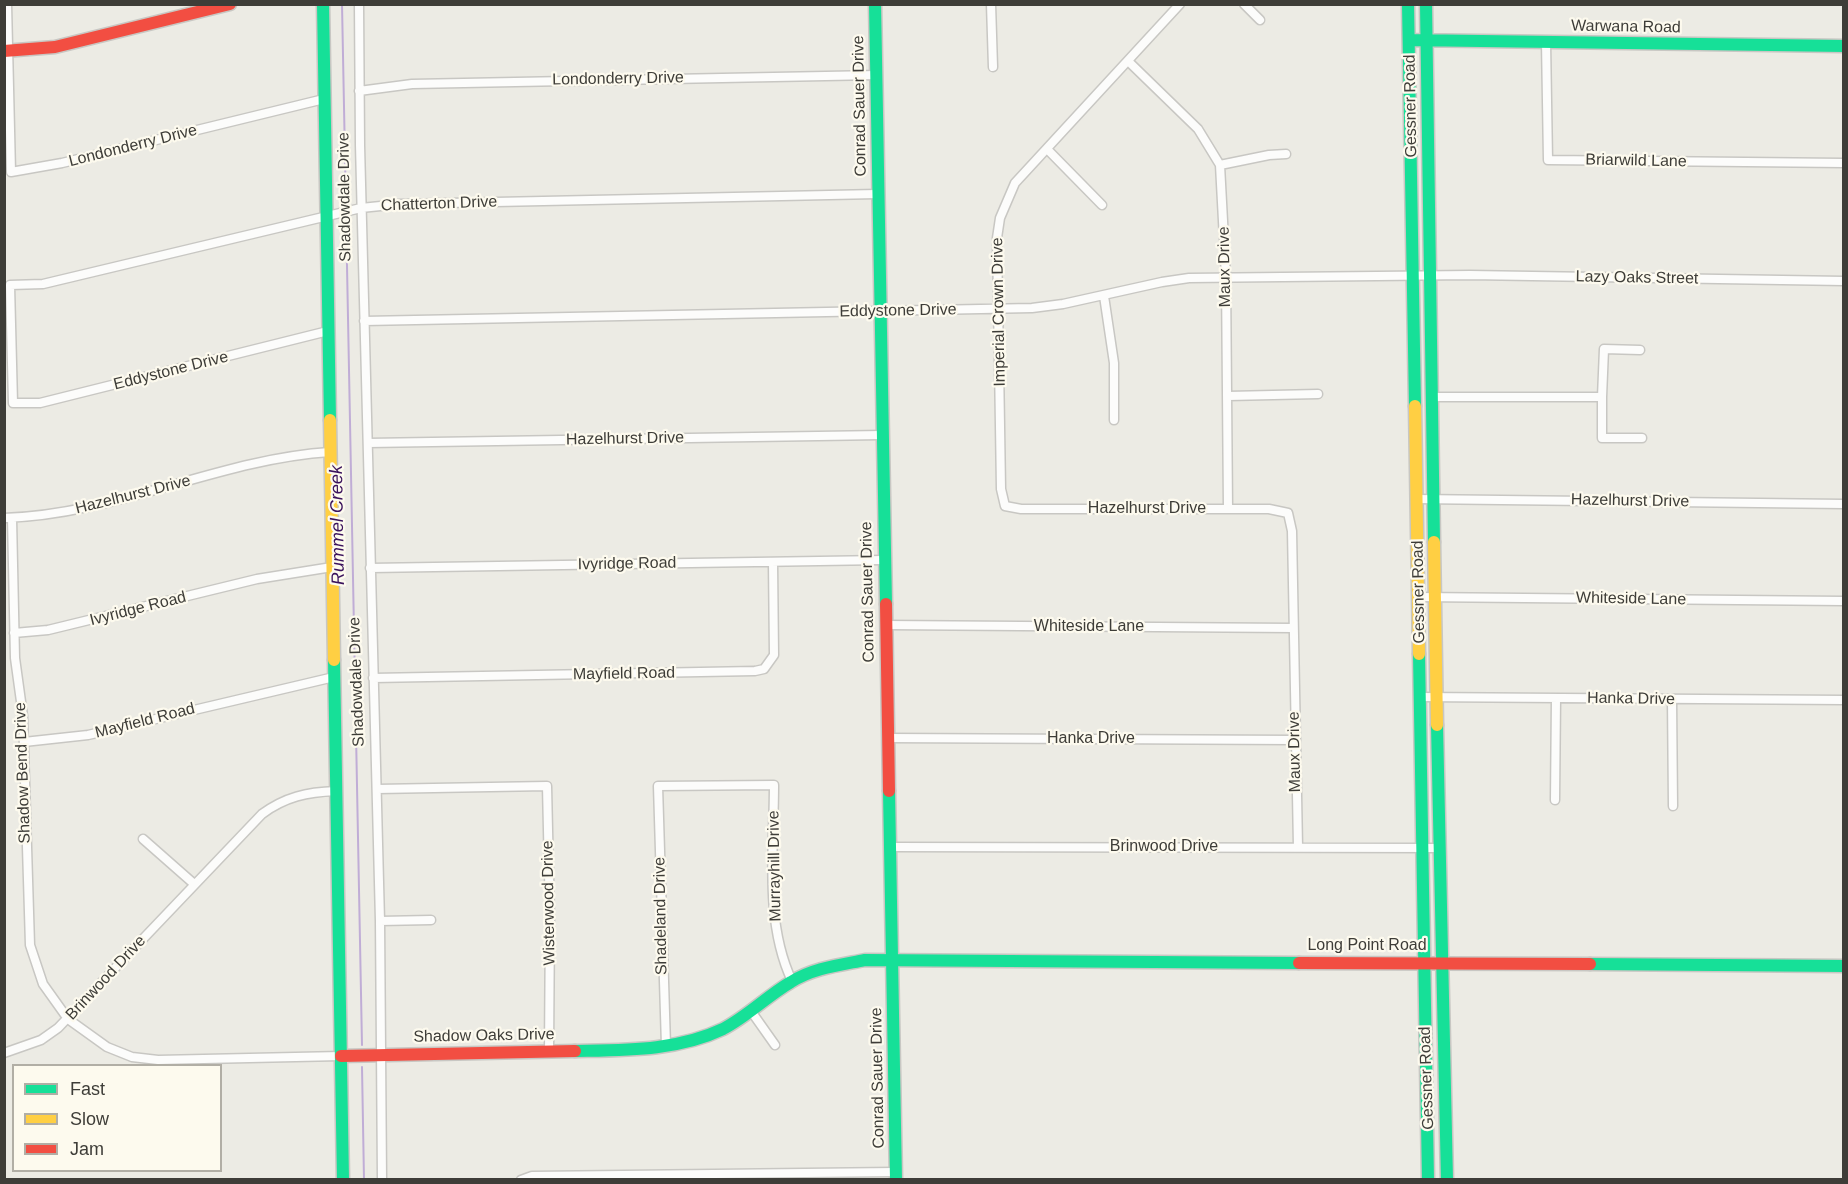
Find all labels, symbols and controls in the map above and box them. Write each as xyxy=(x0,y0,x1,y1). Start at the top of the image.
street label: Warwana Road xyxy=(1571,16,1681,38)
street label: Conrad Sauer Drive xyxy=(849,35,871,177)
street label: Gessner Road xyxy=(1401,54,1421,158)
street label: Londonderry Drive xyxy=(552,68,684,90)
street label: Londonderry Drive xyxy=(67,121,199,171)
street label: Shadowdale Drive xyxy=(334,132,356,262)
street label: Briarwild Lane xyxy=(1585,151,1687,171)
street label: Chatterton Drive xyxy=(380,192,498,216)
street label: Maux Drive xyxy=(1215,226,1235,308)
street label: Imperial Crown Drive xyxy=(988,237,1010,387)
street label: Lazy Oaks Street xyxy=(1575,267,1699,289)
street label: Eddystone Drive xyxy=(839,300,957,322)
street label: Eddystone Drive xyxy=(112,347,230,395)
street label: Hazelhurst Drive xyxy=(566,428,684,450)
water label: Rummel Creek xyxy=(326,465,350,585)
street label: Hazelhurst Drive xyxy=(73,471,193,519)
street label: Hazelhurst Drive xyxy=(1571,490,1689,512)
street label: Hazelhurst Drive xyxy=(1088,499,1206,519)
street label: Conrad Sauer Drive xyxy=(857,521,879,663)
street label: Gessner Road xyxy=(1409,540,1429,644)
street label: Ivyridge Road xyxy=(577,554,677,574)
street label: Ivyridge Road xyxy=(88,588,188,630)
street label: Whiteside Lane xyxy=(1576,588,1686,610)
street label: Shadowdale Drive xyxy=(345,617,369,747)
street label: Whiteside Lane xyxy=(1034,617,1144,637)
street label: Mayfield Road xyxy=(573,664,675,684)
street label: Hanka Drive xyxy=(1587,689,1675,709)
street label: Mayfield Road xyxy=(93,699,197,743)
street label: Shadow Bend Drive xyxy=(11,702,35,844)
street label: Maux Drive xyxy=(1285,711,1305,793)
street label: Hanka Drive xyxy=(1047,729,1135,749)
street label: Murrayhill Drive xyxy=(764,810,786,922)
street label: Brinwood Drive xyxy=(1110,837,1218,857)
street label: Wisterwood Drive xyxy=(538,840,560,966)
street label: Shadeland Drive xyxy=(650,857,672,975)
street label: Brinwood Drive xyxy=(62,932,150,1024)
street label: Long Point Road xyxy=(1307,936,1427,956)
street label: Conrad Sauer Drive xyxy=(867,1007,889,1149)
street label: Shadow Oaks Drive xyxy=(413,1025,555,1047)
street label: Gessner Road xyxy=(1416,1026,1438,1130)
legend xyxy=(12,1064,222,1172)
text: Fast xyxy=(70,1079,105,1099)
text: Slow xyxy=(70,1109,109,1129)
text: Jam xyxy=(70,1139,104,1159)

